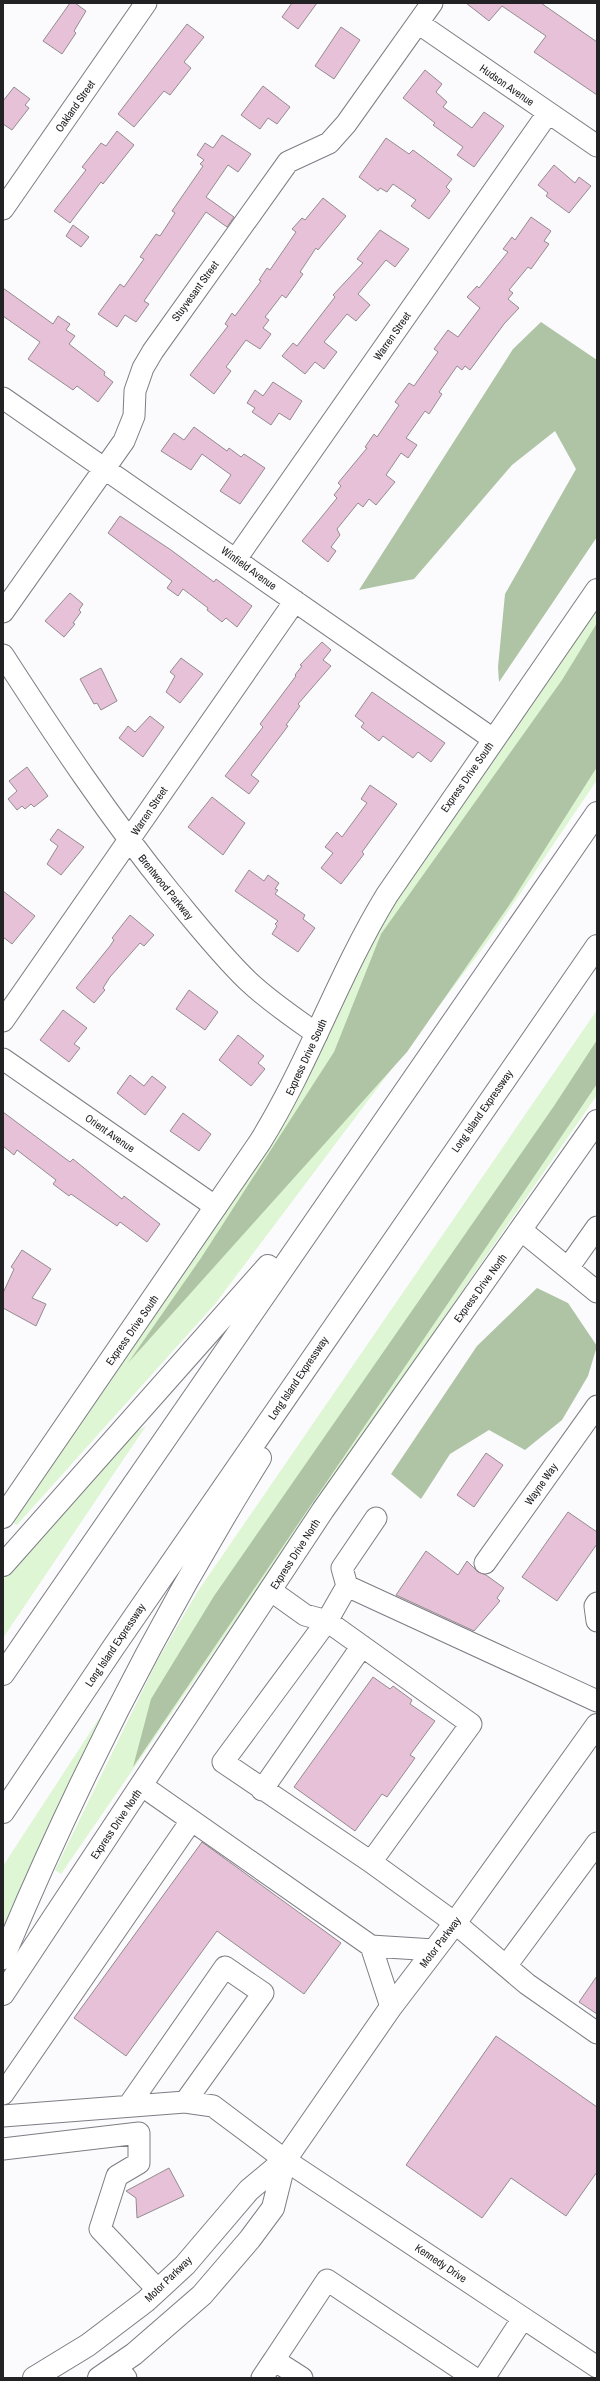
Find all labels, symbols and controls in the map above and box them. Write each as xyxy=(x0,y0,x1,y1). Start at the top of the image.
street label: Hudson Avenue xyxy=(477,61,537,109)
street label: Oakland Street xyxy=(52,77,98,135)
street label: Stuyvesant Street xyxy=(168,258,222,324)
street label: Warren Street xyxy=(370,309,414,363)
street label: Winfield Avenue xyxy=(218,543,280,593)
street label: Express Drive South xyxy=(438,739,496,815)
street label: Warren Street xyxy=(128,784,171,838)
street label: Brentwood Parkway xyxy=(135,851,197,923)
street label: Express Drive South xyxy=(282,1017,330,1097)
street label: Long Island Expressway xyxy=(448,1067,516,1155)
street label: Orient Avenue xyxy=(82,1111,138,1155)
street label: Express Drive North xyxy=(450,1251,510,1325)
street label: Express Drive South xyxy=(103,1292,161,1368)
street label: Long Island Expressway xyxy=(265,1333,331,1422)
street label: Wayne Way xyxy=(522,1460,561,1508)
street label: Express Drive North xyxy=(267,1516,323,1592)
street label: Long Island Expressway xyxy=(82,1600,148,1689)
street label: Express Drive North xyxy=(87,1786,145,1862)
street label: Motor Parkway xyxy=(416,1913,464,1970)
street label: Kennedy Drive xyxy=(412,2241,470,2285)
street label: Motor Parkway xyxy=(142,2253,195,2305)

